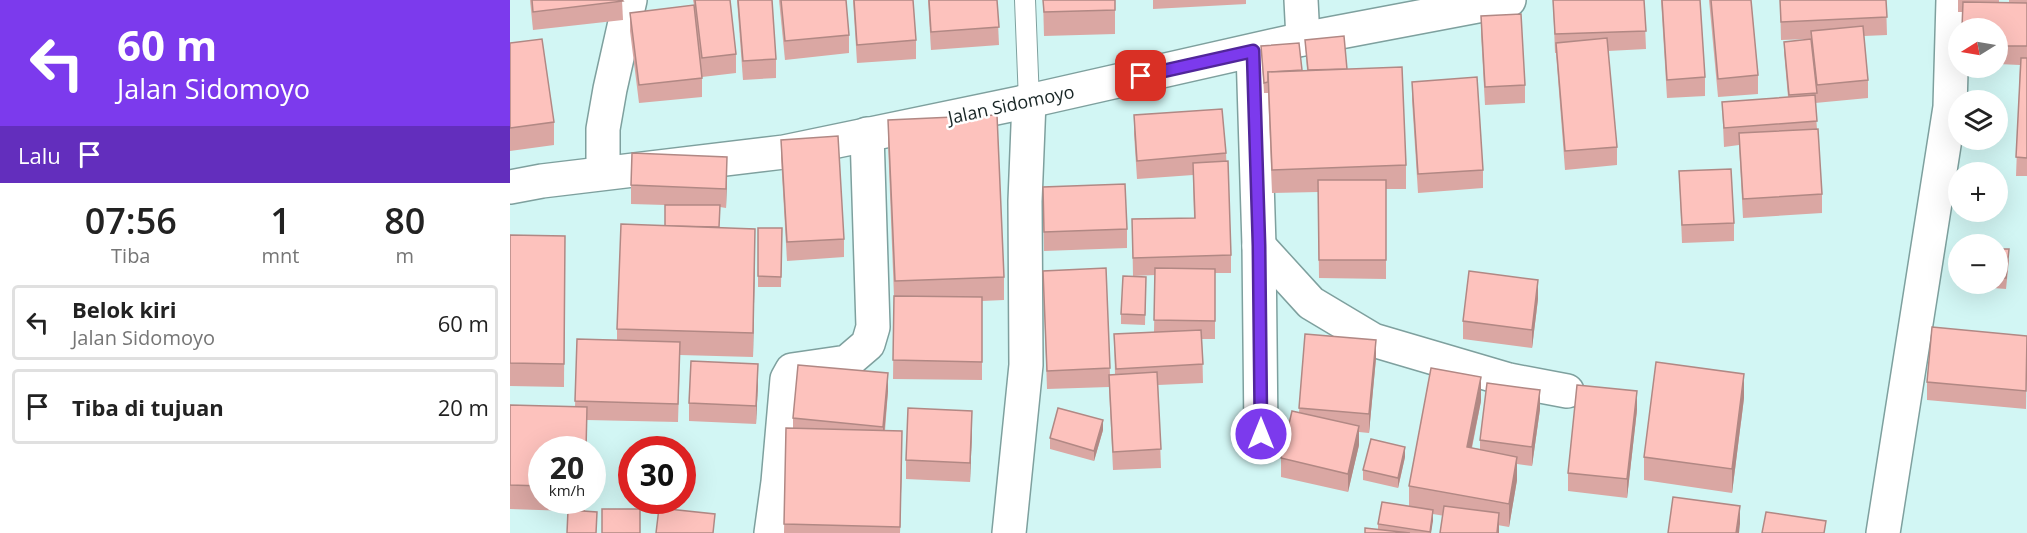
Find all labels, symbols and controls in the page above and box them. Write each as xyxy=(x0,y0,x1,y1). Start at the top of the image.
text: 60 m xyxy=(117,16,217,73)
north arrow xyxy=(1948,18,2008,78)
map controls xyxy=(1948,18,2008,294)
icon: left xyxy=(18,24,96,102)
pin xyxy=(1115,50,1166,101)
icon: arrive xyxy=(1124,59,1157,92)
text: Jalan Sidomoyo xyxy=(117,70,310,107)
street label: Jalan Sidomoyo xyxy=(944,79,1076,130)
button: layers xyxy=(1948,90,2008,150)
icon: arrive xyxy=(73,138,106,171)
text: Lalu xyxy=(18,140,61,170)
button: + xyxy=(1948,162,2008,222)
text: 07:56 xyxy=(85,196,177,245)
text: 1 xyxy=(270,196,291,245)
text: 80 xyxy=(384,196,425,245)
button: − xyxy=(1948,234,2008,294)
text: Tiba xyxy=(111,242,150,269)
text: mnt xyxy=(262,242,299,269)
text: m xyxy=(395,242,414,269)
text: Belok kiri xyxy=(72,294,177,324)
icon: left xyxy=(21,306,54,339)
text: 60 m xyxy=(438,308,489,338)
text: Jalan Sidomoyo xyxy=(72,324,215,351)
icon: arrive xyxy=(21,390,54,423)
text: Tiba di tujuan xyxy=(72,392,224,422)
text: 20 m xyxy=(438,392,489,422)
position arrow xyxy=(1229,402,1293,466)
speed limit sign: 30 xyxy=(618,436,696,514)
text: 20 xyxy=(550,447,584,488)
text: km/h xyxy=(549,480,585,500)

